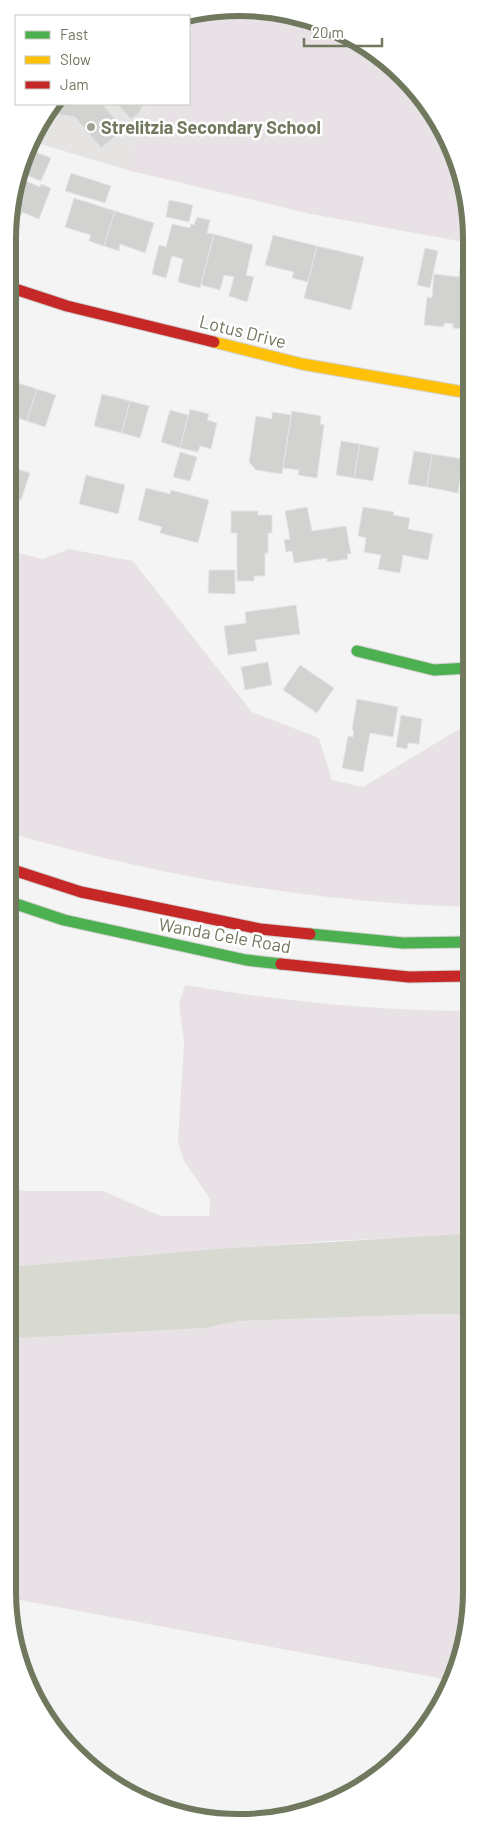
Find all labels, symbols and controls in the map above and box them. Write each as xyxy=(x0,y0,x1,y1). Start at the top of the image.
legend xyxy=(15,15,190,105)
scale bar xyxy=(304,15,382,47)
text: 20 m xyxy=(312,23,344,41)
text: Fast xyxy=(60,25,88,43)
text: Slow xyxy=(60,50,91,68)
text: Jam xyxy=(60,75,89,93)
place label: Strelitzia Secondary School xyxy=(101,116,321,138)
marker: Strelitzia Secondary School xyxy=(85,121,97,133)
street label: Lotus Drive xyxy=(197,310,289,352)
street label: Wanda Cele Road xyxy=(157,913,293,957)

